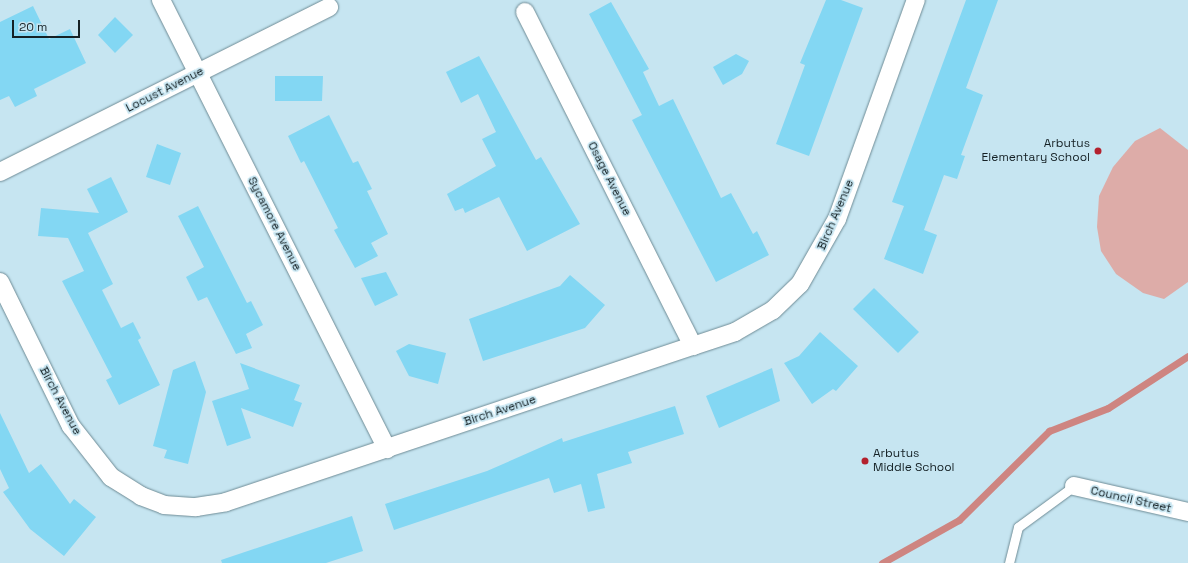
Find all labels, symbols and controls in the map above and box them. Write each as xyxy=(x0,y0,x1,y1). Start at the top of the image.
scale bar xyxy=(14,12,82,38)
text: 20 m xyxy=(19,19,47,35)
street label: Locust Avenue xyxy=(124,64,206,116)
place label: Arbutus Elementary School xyxy=(982,137,1090,165)
street label: Osage Avenue xyxy=(584,140,634,218)
marker: Arbutus Elementary School xyxy=(1093,146,1103,156)
street label: Sycamore Avenue xyxy=(244,175,304,273)
street label: Birch Avenue xyxy=(815,178,857,252)
street label: Birch Avenue xyxy=(36,364,84,438)
street label: Birch Avenue xyxy=(462,393,538,429)
place label: Arbutus Middle School xyxy=(873,447,955,475)
marker: Arbutus Middle School xyxy=(860,456,870,466)
street label: Council Street xyxy=(1089,484,1173,516)

